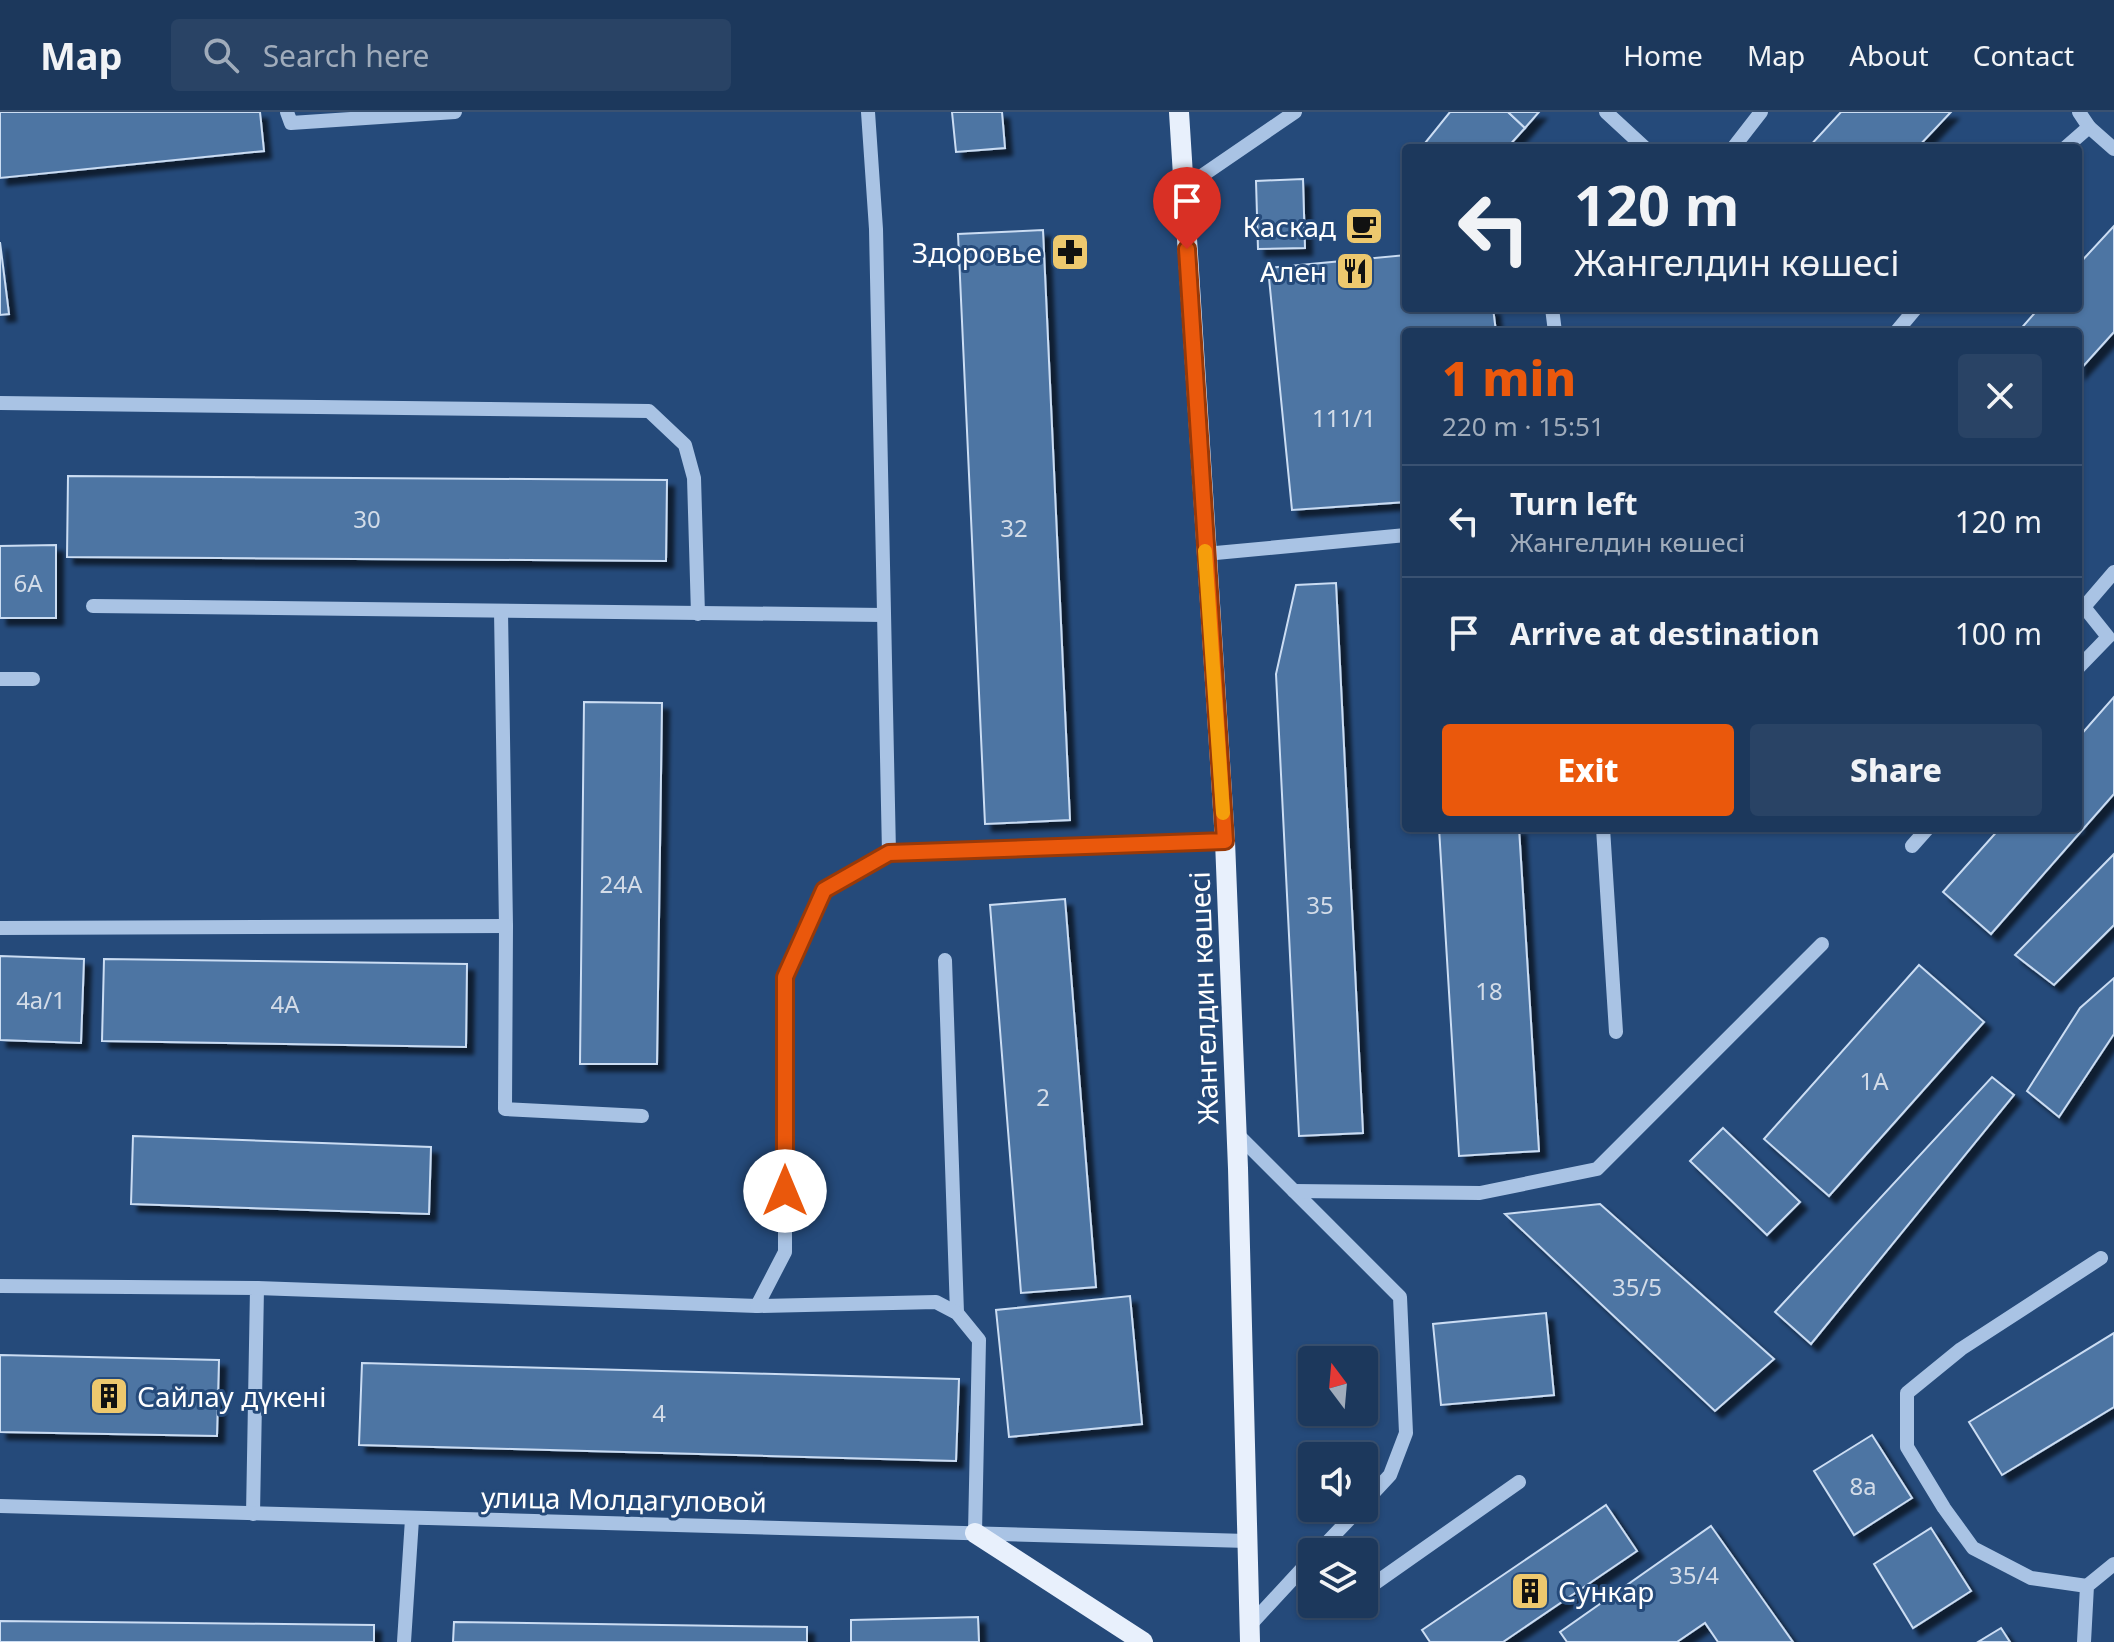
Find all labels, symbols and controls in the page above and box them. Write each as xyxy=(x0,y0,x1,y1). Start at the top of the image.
search box xyxy=(171,19,731,91)
text: Map xyxy=(40,29,123,81)
icon: search xyxy=(199,33,243,77)
text: Search here xyxy=(263,35,430,76)
text: Home xyxy=(1623,36,1703,74)
text: Map xyxy=(1747,36,1805,74)
text: About xyxy=(1849,36,1929,74)
text: Contact xyxy=(1973,36,2074,74)
text: 120 m xyxy=(1574,166,1739,242)
pin xyxy=(1153,167,1221,249)
icon: left xyxy=(1442,176,1546,280)
icon: arrive xyxy=(1165,179,1209,223)
cafe icon: Каскад xyxy=(1343,205,1385,247)
place label: Каскад xyxy=(1243,207,1336,245)
pharmacy icon: Здоровье xyxy=(1049,231,1091,273)
place label: Здоровье xyxy=(912,233,1042,271)
text: Жангелдин көшесі xyxy=(1574,238,1900,287)
restaurant icon: Ален xyxy=(1334,250,1376,292)
place label: Ален xyxy=(1260,252,1327,290)
text: 1 min xyxy=(1442,345,1576,410)
button: close xyxy=(1958,354,2042,438)
house number: 111/1 xyxy=(1312,401,1376,434)
text: 220 m · 15:51 xyxy=(1442,408,1605,444)
text: Turn left xyxy=(1510,483,1638,524)
icon: left xyxy=(1442,499,1486,543)
text: 120 m xyxy=(1955,501,2042,542)
house number: 30 xyxy=(353,502,381,535)
house number: 32 xyxy=(1000,511,1028,544)
text: Жангелдин көшесі xyxy=(1510,524,1745,560)
house number: 6А xyxy=(13,566,43,599)
icon: arrive xyxy=(1442,611,1486,655)
text: Arrive at destination xyxy=(1510,613,1820,654)
text: 100 m xyxy=(1955,613,2042,654)
button: Exit xyxy=(1442,724,1734,816)
button: Share xyxy=(1750,724,2042,816)
house number: 24А xyxy=(600,867,643,900)
street label: Жангелдин көшесі xyxy=(1180,871,1226,1125)
house number: 35 xyxy=(1306,888,1334,921)
house number: 18 xyxy=(1475,974,1503,1007)
house number: 4а/1 xyxy=(16,983,66,1016)
house number: 4А xyxy=(270,987,300,1020)
house number: 1А xyxy=(1859,1064,1889,1097)
house number: 2 xyxy=(1036,1080,1050,1113)
position arrow xyxy=(743,1149,827,1233)
house number: 35/5 xyxy=(1612,1270,1662,1303)
north arrow xyxy=(1298,1346,1378,1426)
map controls xyxy=(1298,1346,1378,1618)
building icon: Сайлау дүкені xyxy=(88,1375,130,1417)
place label: Сайлау дүкені xyxy=(137,1377,327,1415)
house number: 4 xyxy=(652,1396,666,1429)
button: sound xyxy=(1298,1442,1378,1522)
house number: 8а xyxy=(1849,1469,1877,1502)
street label: улица Молдагуловой xyxy=(481,1478,767,1520)
button: layers xyxy=(1298,1538,1378,1618)
house number: 35/4 xyxy=(1669,1558,1719,1591)
building icon: Сункар xyxy=(1509,1570,1551,1612)
place label: Сункар xyxy=(1558,1572,1654,1610)

